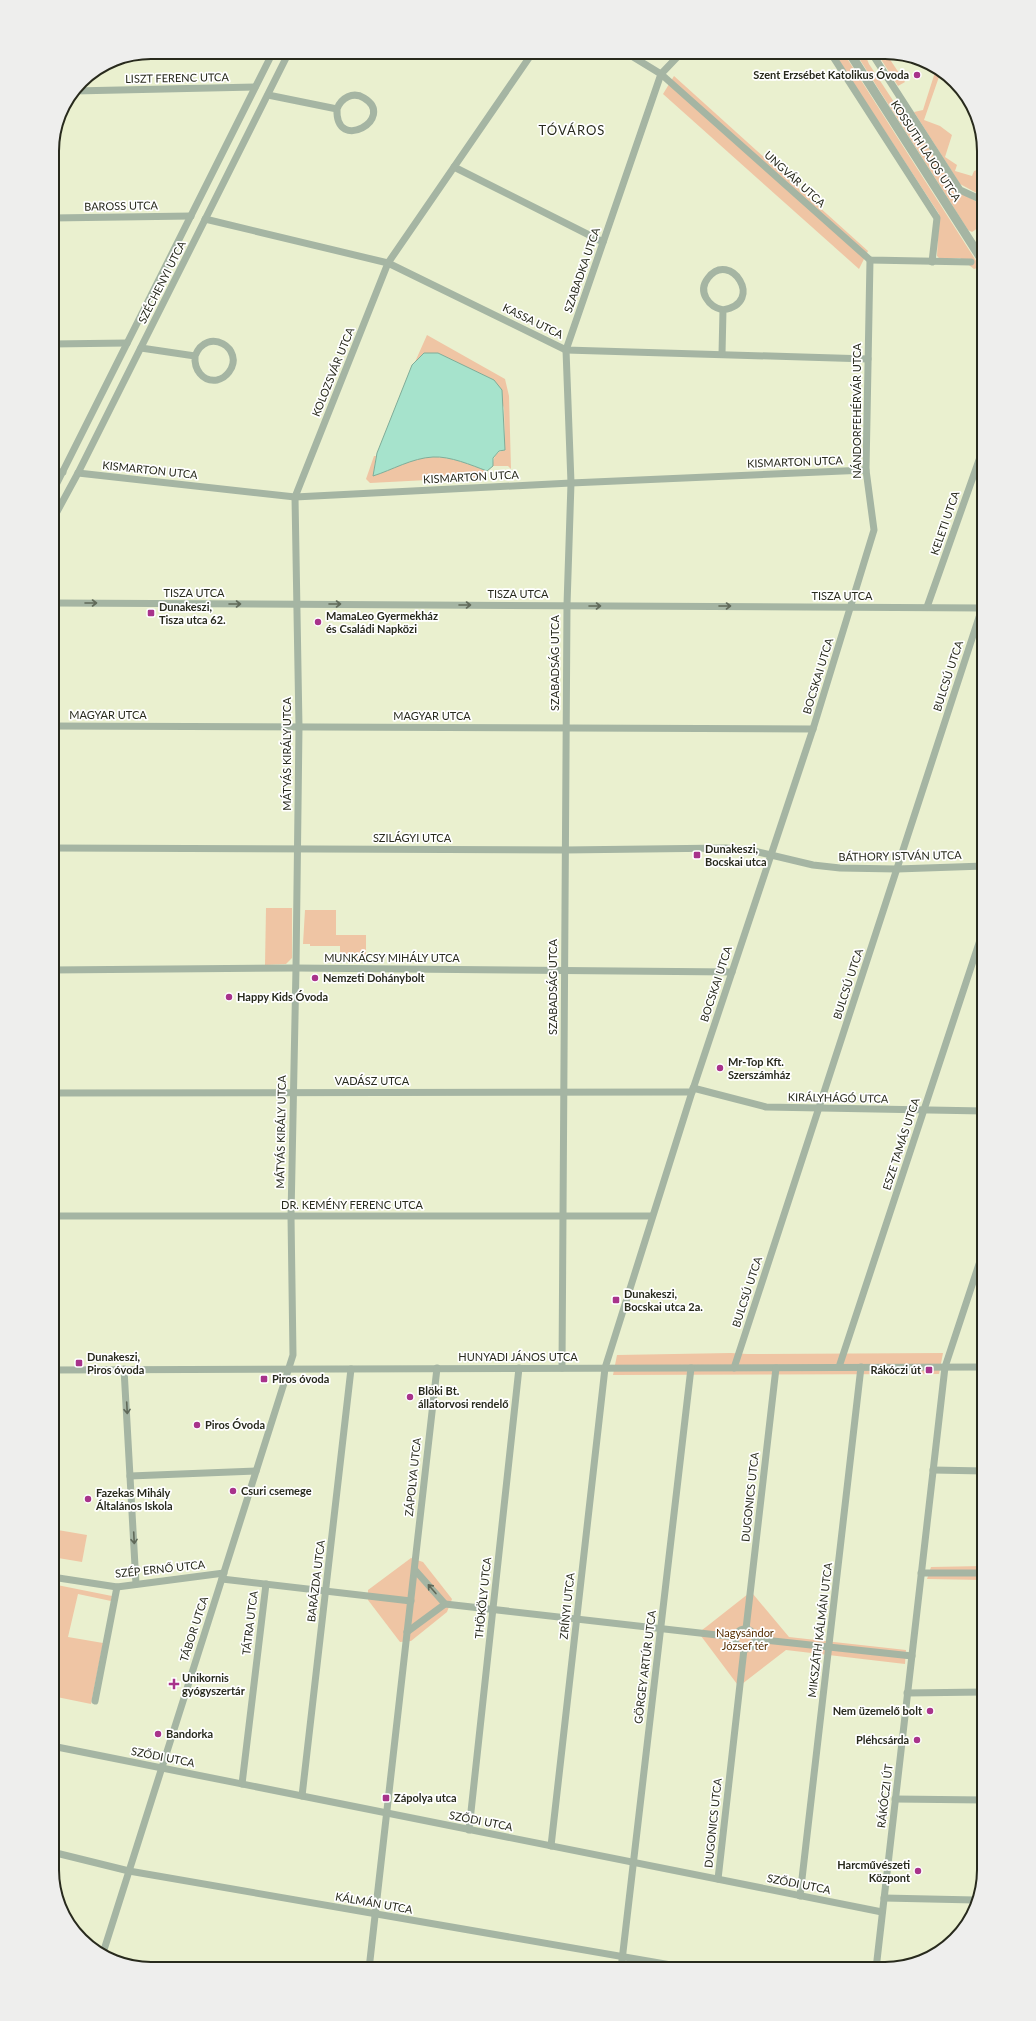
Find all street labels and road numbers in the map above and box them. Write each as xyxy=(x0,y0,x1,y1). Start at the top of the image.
street label: LISZT FERENC UTCA xyxy=(125,70,229,85)
street label: KOSSUTH LAJOS UTCA xyxy=(889,98,964,204)
street label: UNGVÁR UTCA xyxy=(762,148,829,210)
street label: BAROSS UTCA xyxy=(84,198,159,213)
street label: SZABADKA UTCA xyxy=(561,225,602,314)
street label: SZÉCHENYI UTCA xyxy=(135,238,188,325)
street label: KASSA UTCA xyxy=(501,300,566,341)
street label: KOLOZSVÁR UTCA xyxy=(309,325,357,418)
street label: NÁNDORFEHÉRVÁR UTCA xyxy=(850,343,863,479)
street label: KISMARTON UTCA xyxy=(747,453,844,470)
street label: KISMARTON UTCA xyxy=(102,458,199,481)
street label: KISMARTON UTCA xyxy=(423,467,520,485)
street label: KELETI UTCA xyxy=(927,488,962,557)
street label: TISZA UTCA xyxy=(163,586,225,599)
street label: TISZA UTCA xyxy=(487,587,549,600)
street label: TISZA UTCA xyxy=(811,589,873,602)
street label: SZABADSÁG UTCA xyxy=(548,615,561,711)
street label: BOCSKAI UTCA xyxy=(800,636,835,715)
street label: BULCSÚ UTCA xyxy=(930,638,965,713)
street label: MÁTYÁS KIRÁLY UTCA xyxy=(280,697,293,811)
street label: MAGYAR UTCA xyxy=(69,708,147,721)
street label: MAGYAR UTCA xyxy=(393,709,471,722)
street label: SZILÁGYI UTCA xyxy=(373,831,452,844)
street label: BÁTHORY ISTVÁN UTCA xyxy=(838,848,962,863)
street label: SZABADSÁG UTCA xyxy=(546,939,559,1035)
street label: BOCSKAI UTCA xyxy=(697,944,734,1023)
street label: BULCSÚ UTCA xyxy=(830,946,865,1021)
street label: MUNKÁCSY MIHÁLY UTCA xyxy=(324,951,460,964)
street label: VADÁSZ UTCA xyxy=(335,1074,410,1087)
street label: MÁTYÁS KIRÁLY UTCA xyxy=(273,1075,288,1189)
street label: KIRÁLYHÁGÓ UTCA xyxy=(788,1090,889,1105)
street label: ESZE TAMÁS UTCA xyxy=(879,1095,922,1192)
street label: DR. KEMÉNY FERENC UTCA xyxy=(281,1198,424,1211)
street label: BULCSÚ UTCA xyxy=(729,1254,764,1329)
street label: HUNYADI JÁNOS UTCA xyxy=(458,1350,578,1363)
street label: ZÁPOLYA UTCA xyxy=(402,1436,423,1517)
street label: DUGONICS UTCA xyxy=(738,1451,761,1542)
street label: BARÁZDA UTCA xyxy=(304,1539,327,1623)
street label: THÖKÖLY UTCA xyxy=(472,1556,493,1640)
street label: SZÉP ERNŐ UTCA xyxy=(114,1557,206,1580)
street label: MIKSZÁTH KÁLMÁN UTCA xyxy=(805,1561,834,1698)
street label: ZRÍNYI UTCA xyxy=(557,1572,577,1640)
street label: TÁTRA UTCA xyxy=(239,1589,260,1656)
street label: TÁBOR UTCA xyxy=(177,1594,210,1663)
street label: GÖRGEY ARTÚR UTCA xyxy=(631,1609,658,1724)
street label: SZŐDI UTCA xyxy=(130,1744,197,1769)
street label: RÁKÓCZI ÚT xyxy=(874,1763,895,1829)
street label: DUGONICS UTCA xyxy=(701,1777,724,1868)
street label: SZŐDI UTCA xyxy=(448,1808,515,1833)
street label: SZŐDI UTCA xyxy=(766,1871,833,1896)
street label: KÁLMÁN UTCA xyxy=(334,1889,414,1916)

